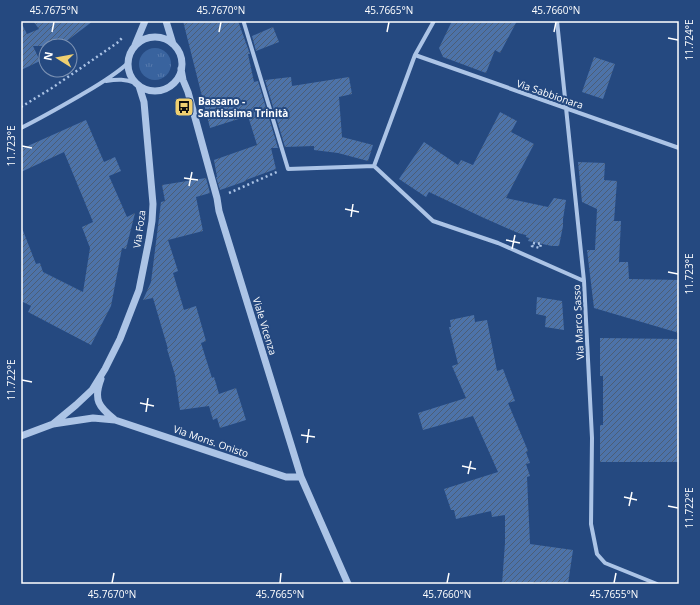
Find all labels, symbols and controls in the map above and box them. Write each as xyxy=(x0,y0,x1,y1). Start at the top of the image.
text: 45.7675°N xyxy=(30,3,78,17)
text: 45.7670°N xyxy=(197,3,245,17)
text: 45.7665°N xyxy=(365,3,413,17)
text: 45.7660°N xyxy=(532,3,580,17)
text: 11.724°E xyxy=(682,19,696,61)
north arrow xyxy=(38,38,78,78)
text: N xyxy=(39,50,56,62)
street label: Via Sabbionara xyxy=(515,76,585,112)
place label: Bassano - Santissima Trinità xyxy=(198,94,288,120)
bus stop icon: Bassano - Santissima Trinità xyxy=(173,96,195,118)
text: 11.723°E xyxy=(4,125,18,167)
street label: Via Foza xyxy=(129,209,149,249)
text: 11.723°E xyxy=(682,253,696,295)
street label: Via Marco Sasso xyxy=(569,284,587,360)
street label: Viale Vicenza xyxy=(250,295,280,357)
text: 11.722°E xyxy=(4,359,18,401)
street label: Via Mons. Onisto xyxy=(172,422,250,460)
text: 11.722°E xyxy=(682,487,696,529)
text: 45.7670°N xyxy=(88,587,136,601)
text: 45.7665°N xyxy=(256,587,304,601)
text: 45.7660°N xyxy=(423,587,471,601)
text: 45.7655°N xyxy=(590,587,638,601)

